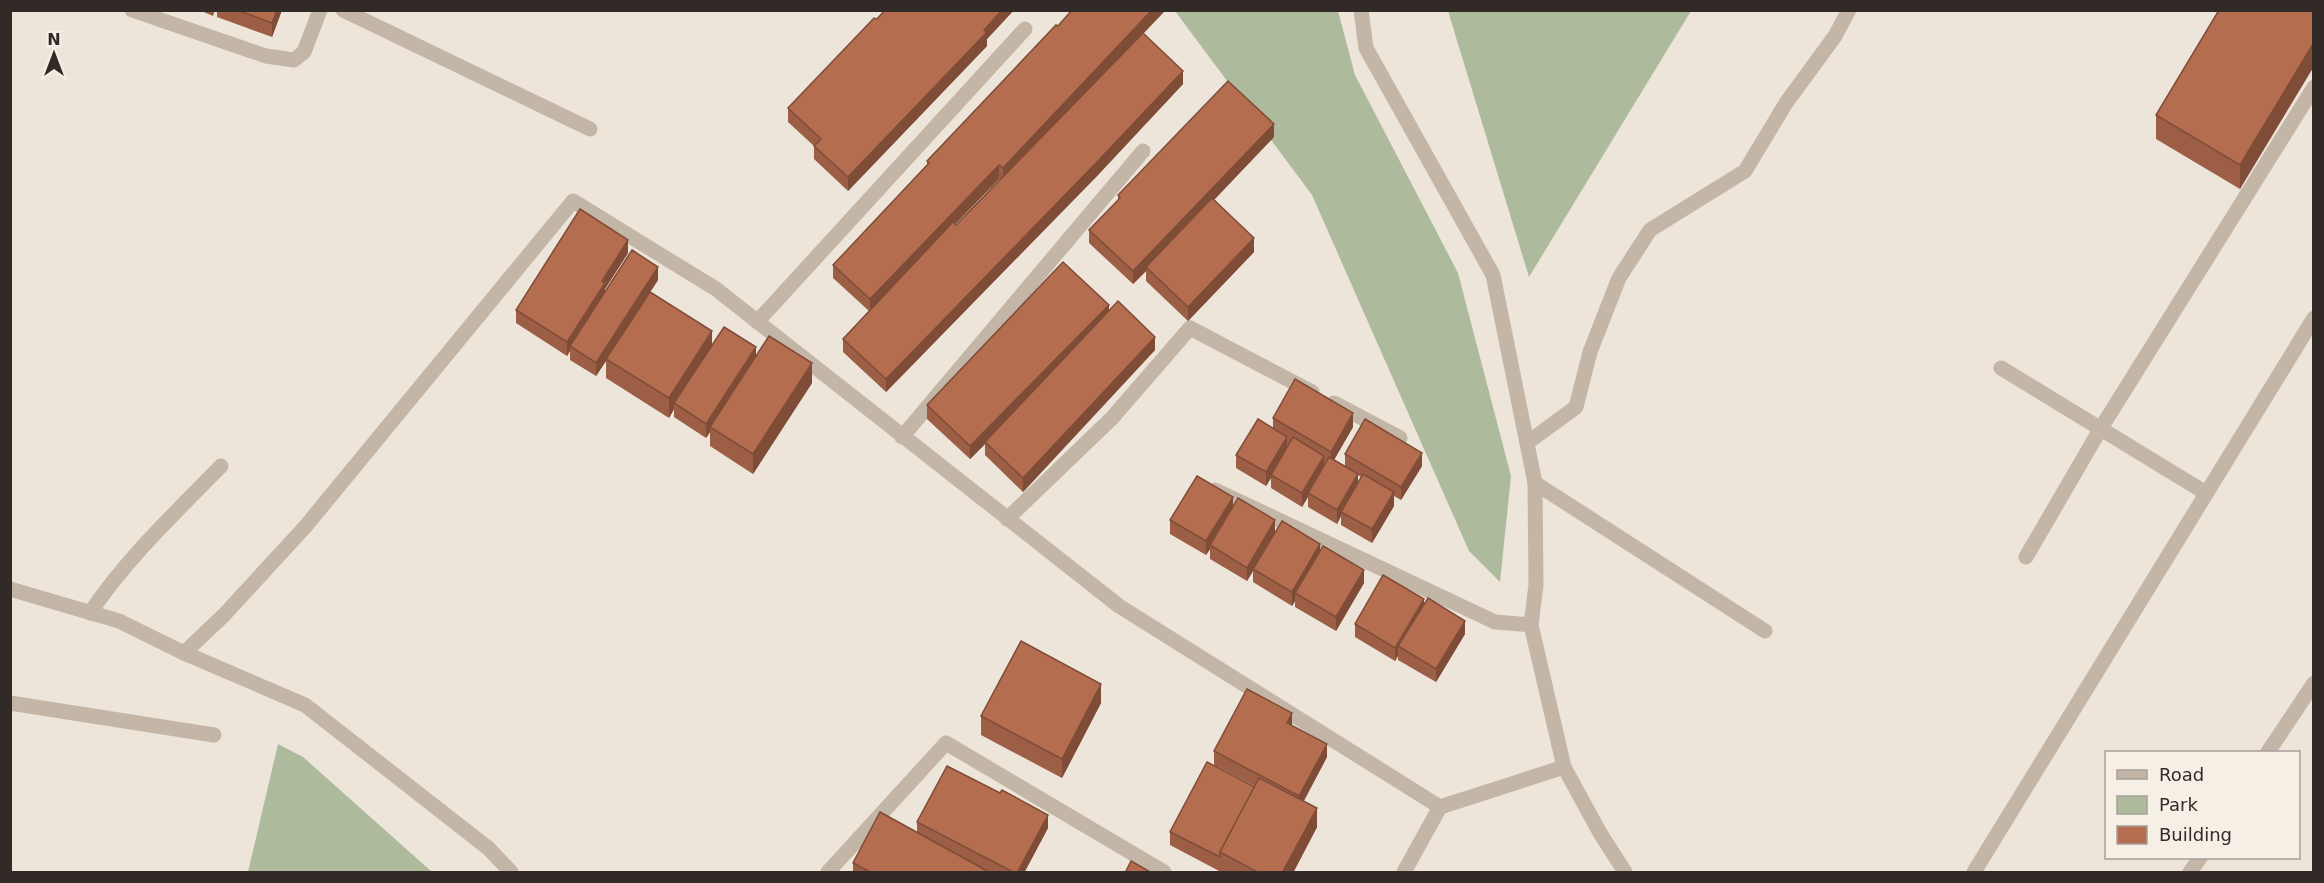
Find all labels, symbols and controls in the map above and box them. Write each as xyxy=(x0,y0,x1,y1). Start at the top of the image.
north arrow xyxy=(24,24,84,84)
text: N xyxy=(47,30,61,49)
legend xyxy=(2105,751,2300,859)
text: Road xyxy=(2159,764,2204,785)
text: Park xyxy=(2159,794,2198,815)
text: Building xyxy=(2159,824,2232,845)

